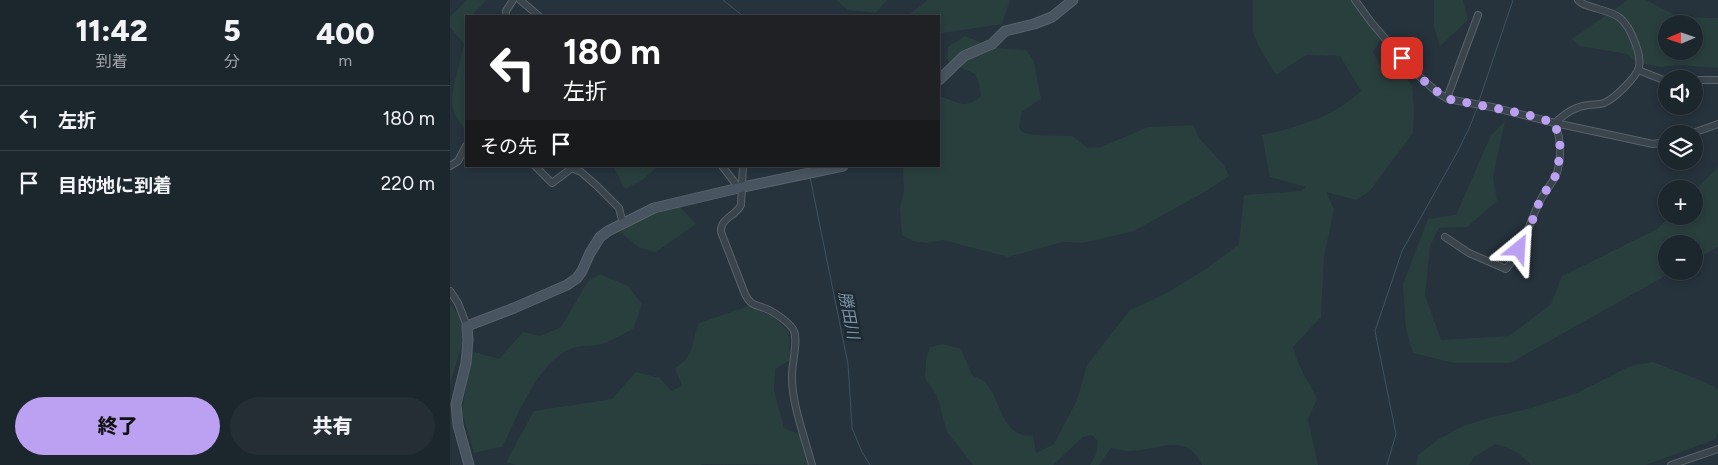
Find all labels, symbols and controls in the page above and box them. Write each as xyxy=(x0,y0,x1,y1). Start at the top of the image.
text: 11:42 xyxy=(76,12,148,49)
text: 5 xyxy=(223,12,241,49)
text: 400 xyxy=(316,15,374,52)
north arrow xyxy=(1658,15,1702,60)
map controls xyxy=(1658,15,1703,280)
text: 180 m xyxy=(563,31,661,73)
icon: left xyxy=(480,35,545,100)
pin xyxy=(1381,37,1423,79)
icon: arrive xyxy=(1388,44,1416,72)
text: m xyxy=(339,51,352,70)
text: 到着 xyxy=(96,52,128,71)
text: 分 xyxy=(224,52,240,71)
button: sound xyxy=(1658,70,1703,115)
text: 左折 xyxy=(563,78,607,105)
icon: left xyxy=(15,104,43,132)
text: 180 m xyxy=(382,107,435,130)
text: 左折 xyxy=(58,109,96,132)
button: layers xyxy=(1658,125,1703,170)
icon: arrive xyxy=(547,130,575,158)
text: その先 xyxy=(480,135,537,158)
icon: arrive xyxy=(15,169,43,197)
text: 220 m xyxy=(381,172,435,195)
text: 目的地に到着 xyxy=(58,174,172,197)
button: + xyxy=(1658,180,1703,225)
position arrow xyxy=(1492,222,1544,274)
button: − xyxy=(1658,235,1703,280)
water label: 勝田川 xyxy=(835,290,863,342)
button: 終了 xyxy=(15,397,220,455)
button: 共有 xyxy=(230,397,435,455)

